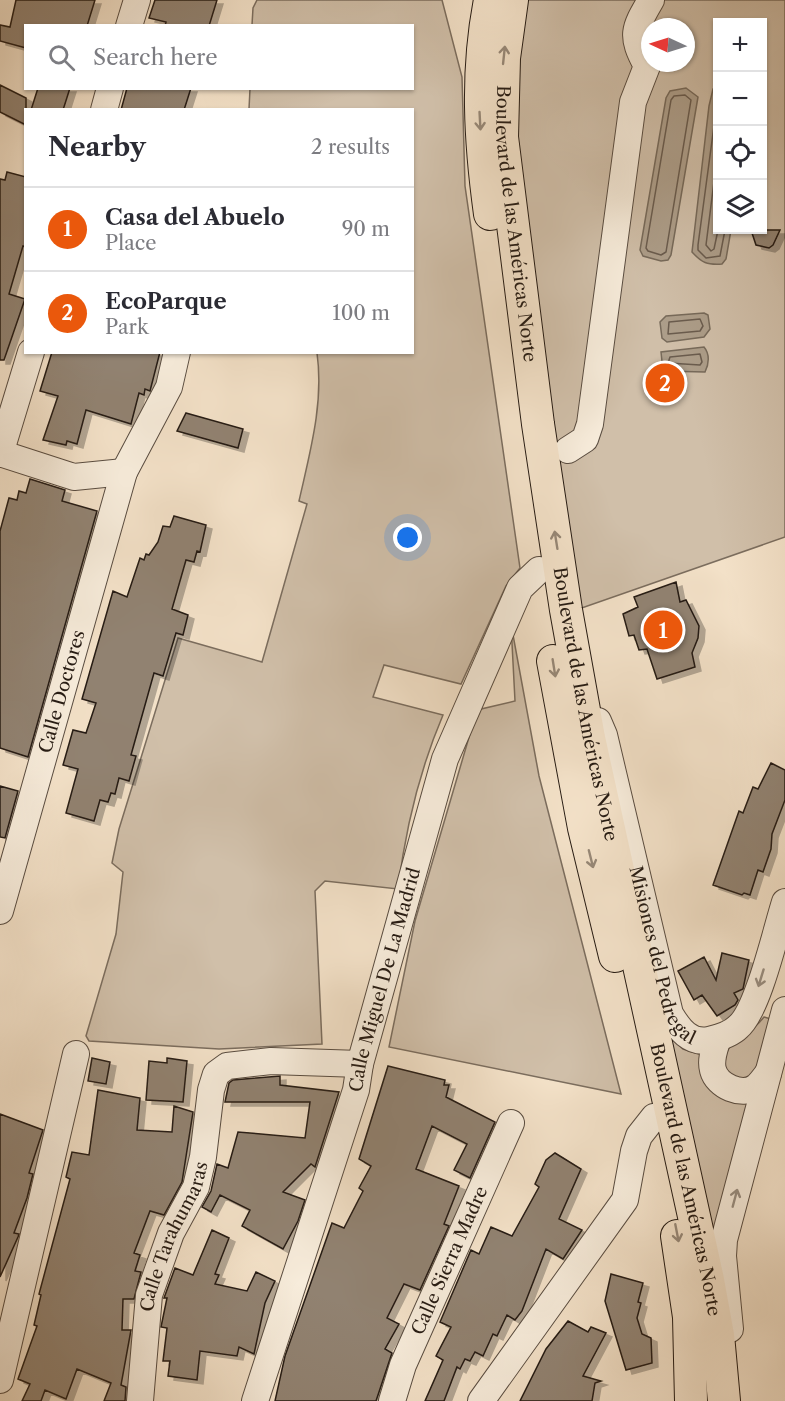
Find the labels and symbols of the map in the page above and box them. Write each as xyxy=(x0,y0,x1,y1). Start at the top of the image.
north arrow xyxy=(641,18,695,72)
one-way arrow xyxy=(499,46,510,66)
street label: Boulevard de las Américas Norte xyxy=(491,85,541,363)
one-way arrow xyxy=(474,110,485,130)
pin: 2 xyxy=(646,360,684,406)
your location xyxy=(393,523,422,552)
one-way arrow xyxy=(550,531,561,551)
street label: Boulevard de las Américas Norte xyxy=(549,566,622,843)
pin: 1 xyxy=(644,608,682,652)
street label: Calle Doctores xyxy=(34,628,90,756)
one-way arrow xyxy=(549,657,560,677)
one-way arrow xyxy=(586,849,598,868)
street label: Misiones del Pedregal xyxy=(624,864,699,1049)
street label: Calle Miguel De La Madrid xyxy=(345,865,425,1093)
one-way arrow xyxy=(755,968,766,987)
street label: Boulevard de las Américas Norte xyxy=(645,1041,725,1318)
street label: Calle Tarahumaras xyxy=(137,1160,213,1312)
street label: Calle Sierra Madre xyxy=(407,1183,492,1338)
one-way arrow xyxy=(730,1189,742,1208)
one-way arrow xyxy=(672,1223,683,1243)

